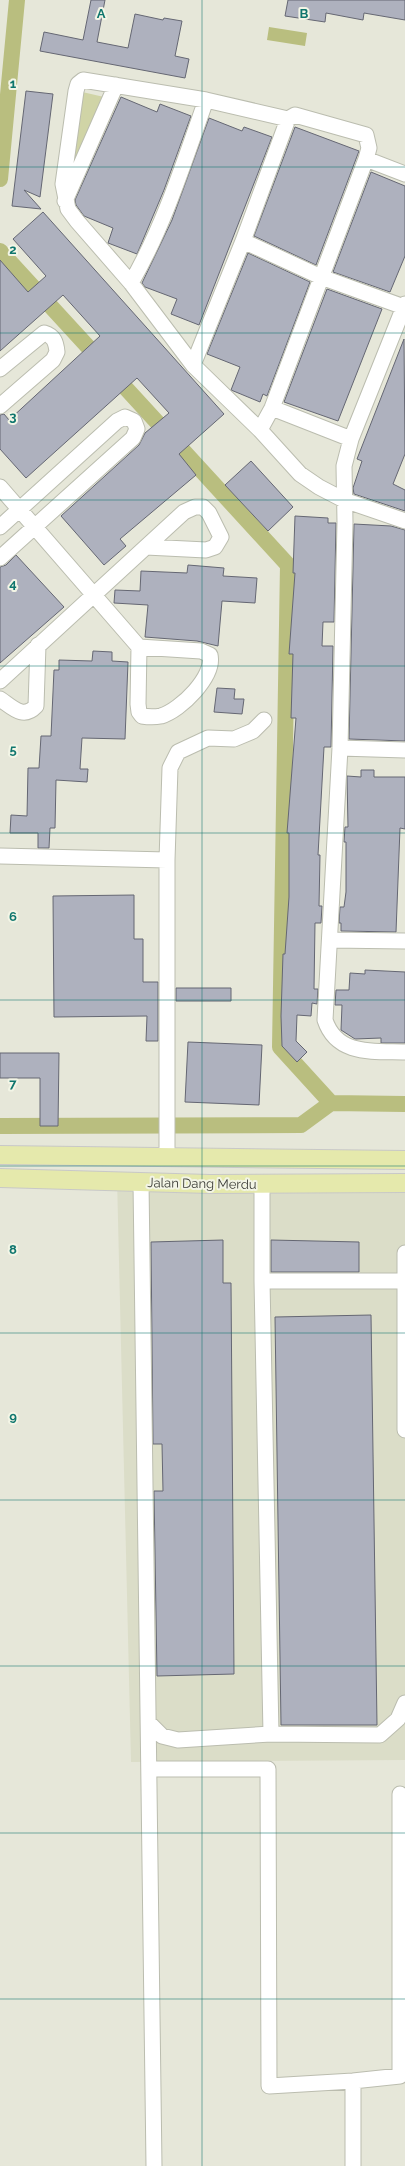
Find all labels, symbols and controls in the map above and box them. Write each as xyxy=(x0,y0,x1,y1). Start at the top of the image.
text: A xyxy=(97,6,106,21)
text: B xyxy=(300,6,309,21)
text: 1 xyxy=(10,76,17,91)
text: 2 xyxy=(9,242,17,257)
text: 3 xyxy=(9,409,17,424)
text: 4 xyxy=(9,576,17,591)
text: 5 xyxy=(9,742,17,757)
text: 6 xyxy=(9,909,17,924)
text: 7 xyxy=(9,1076,17,1091)
street label: Jalan Dang Merdu xyxy=(147,1175,257,1192)
text: 8 xyxy=(9,1242,17,1257)
text: 9 xyxy=(9,1409,17,1424)

